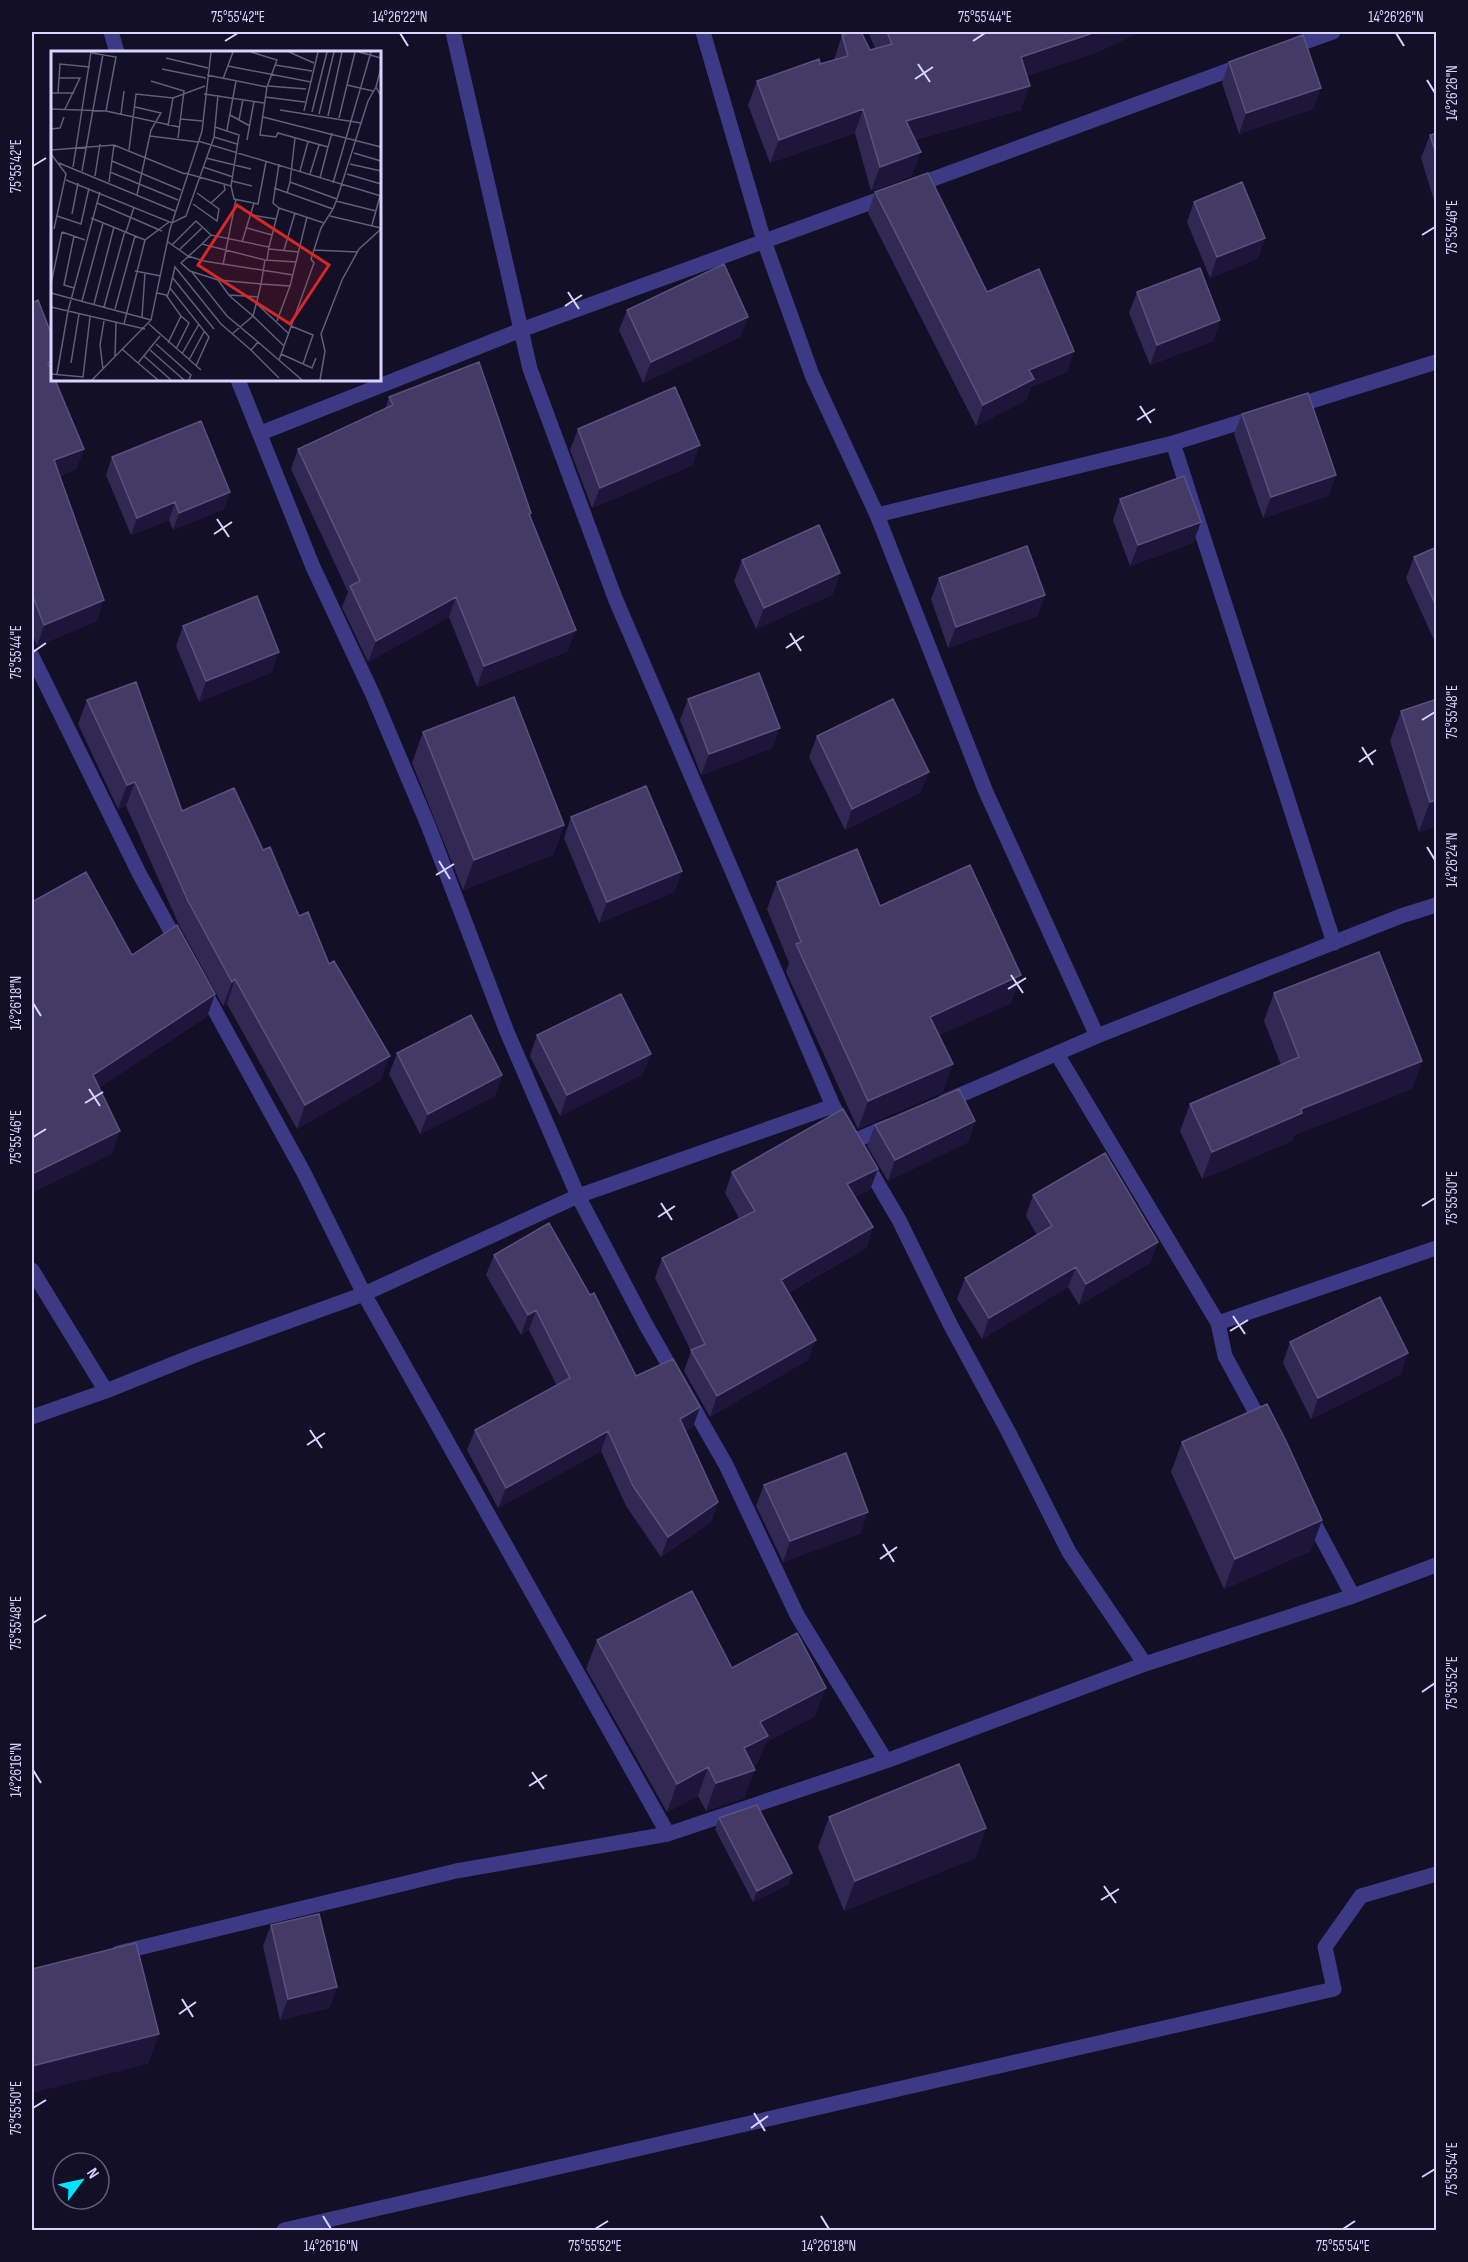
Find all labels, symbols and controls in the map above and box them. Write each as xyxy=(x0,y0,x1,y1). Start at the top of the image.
text: 75°55'42"E xyxy=(211,8,265,27)
text: 14°26'22"N xyxy=(373,8,427,27)
text: 75°55'44"E xyxy=(958,8,1012,27)
text: 14°26'26"N xyxy=(1368,8,1424,27)
inset map xyxy=(51,51,381,381)
text: 14°26'26"N xyxy=(1443,65,1462,121)
text: 75°55'42"E xyxy=(7,139,26,193)
text: 75°55'46"E xyxy=(1443,200,1462,254)
text: 75°55'44"E xyxy=(7,625,26,679)
text: 75°55'48"E xyxy=(1443,685,1462,739)
text: 14°26'24"N xyxy=(1443,833,1462,887)
text: 14°26'18"N xyxy=(7,976,26,1030)
text: 75°55'46"E xyxy=(7,1110,26,1164)
text: 75°55'50"E xyxy=(1443,1171,1462,1225)
text: 75°55'48"E xyxy=(7,1596,26,1650)
text: 75°55'52"E xyxy=(1443,1656,1462,1710)
text: 14°26'16"N xyxy=(7,1743,26,1797)
text: 75°55'50"E xyxy=(7,2081,26,2135)
text: 75°55'54"E xyxy=(1443,2142,1462,2196)
north arrow xyxy=(51,2151,111,2211)
text: N xyxy=(82,2165,103,2182)
text: 14°26'16"N xyxy=(304,2237,358,2256)
text: 75°55'52"E xyxy=(568,2237,622,2256)
text: 14°26'18"N xyxy=(802,2237,856,2256)
text: 75°55'54"E xyxy=(1316,2237,1370,2256)

